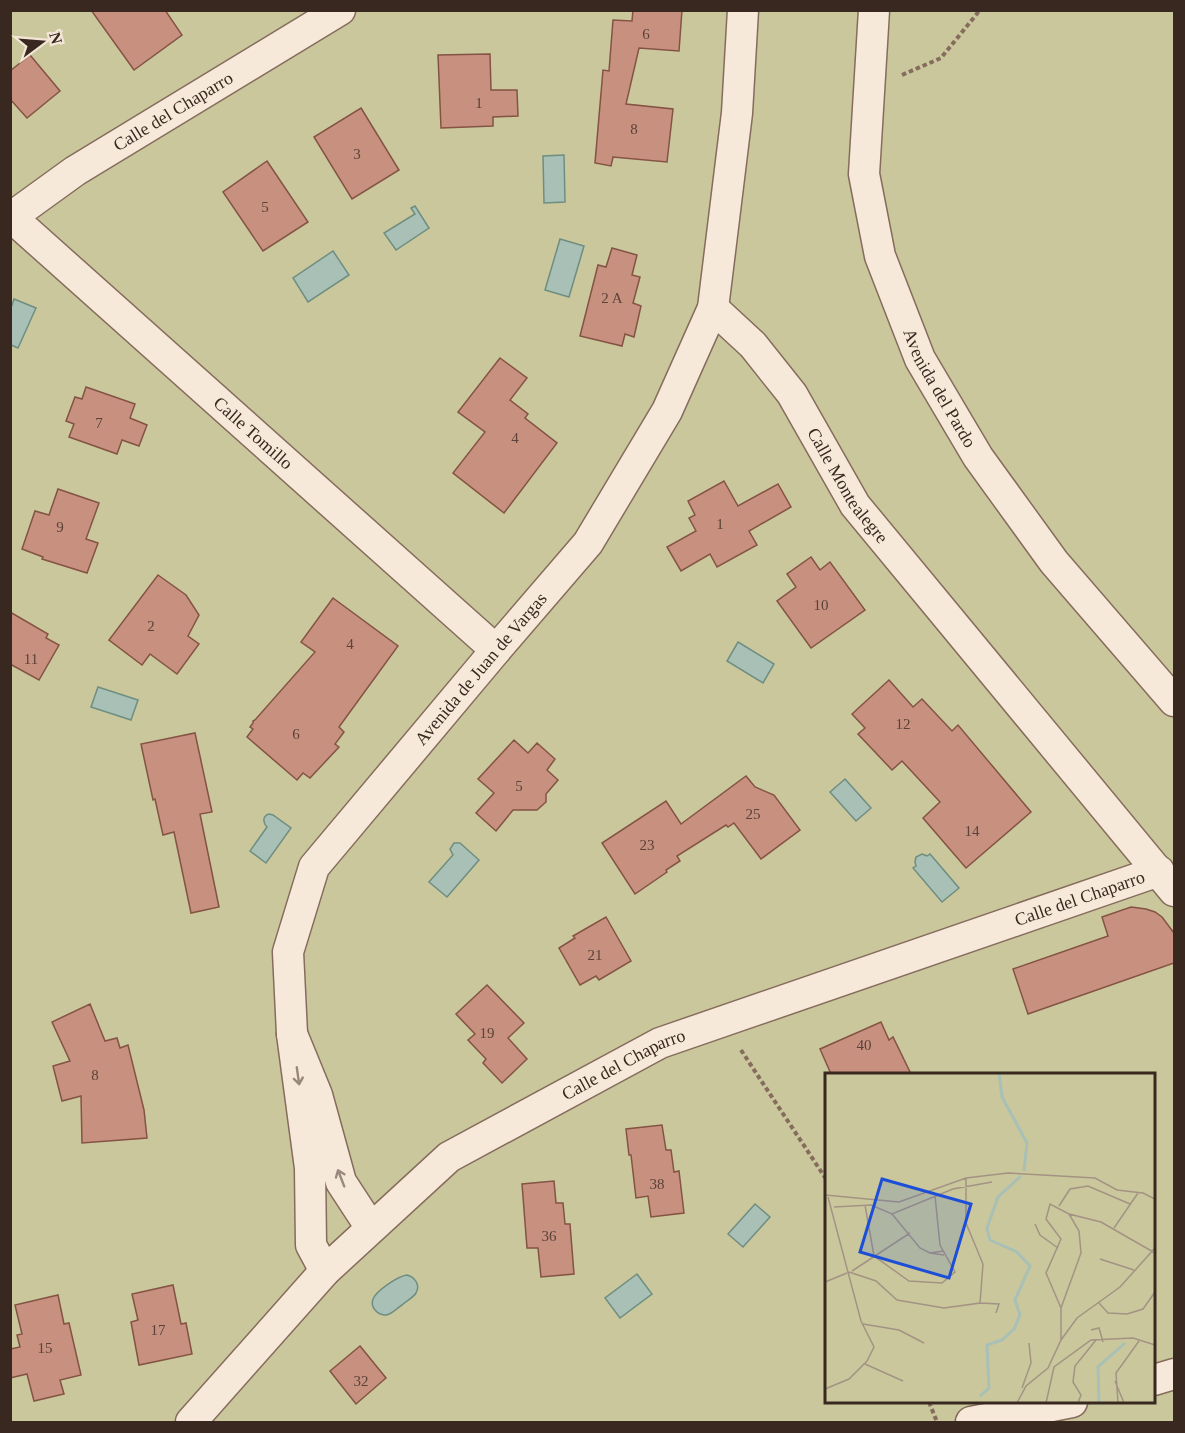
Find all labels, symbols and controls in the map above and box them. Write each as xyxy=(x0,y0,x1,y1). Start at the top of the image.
north arrow xyxy=(12,12,72,72)
house number: 6 xyxy=(642,26,650,42)
text: N xyxy=(46,30,66,46)
street label: Calle del Chaparro xyxy=(110,68,236,155)
house number: 1 xyxy=(475,95,483,111)
house number: 8 xyxy=(630,121,638,137)
house number: 3 xyxy=(353,146,361,162)
house number: 5 xyxy=(261,199,269,215)
house number: 2 A xyxy=(601,290,623,306)
street label: Avenida del Pardo xyxy=(899,326,980,451)
street label: Calle Tomillo xyxy=(210,393,297,474)
house number: 7 xyxy=(95,415,103,431)
street label: Calle Montealegre xyxy=(803,424,892,547)
house number: 4 xyxy=(511,430,519,446)
house number: 1 xyxy=(716,516,724,532)
house number: 9 xyxy=(56,519,64,535)
street label: Avenida de Juan de Vargas xyxy=(411,589,551,749)
house number: 10 xyxy=(814,597,829,613)
house number: 2 xyxy=(147,618,155,634)
house number: 4 xyxy=(346,636,354,652)
house number: 11 xyxy=(24,651,38,667)
house number: 12 xyxy=(896,716,911,732)
house number: 6 xyxy=(292,726,300,742)
house number: 5 xyxy=(515,778,523,794)
house number: 25 xyxy=(746,806,761,822)
house number: 14 xyxy=(965,823,980,839)
house number: 23 xyxy=(640,837,655,853)
street label: Calle del Chaparro xyxy=(1012,867,1147,930)
house number: 21 xyxy=(588,947,603,963)
house number: 19 xyxy=(480,1025,495,1041)
street label: Calle del Chaparro xyxy=(558,1025,688,1104)
house number: 40 xyxy=(857,1037,872,1053)
one-way arrow xyxy=(292,1066,303,1086)
house number: 8 xyxy=(91,1067,99,1083)
inset map xyxy=(825,1073,1155,1403)
one-way arrow xyxy=(335,1169,346,1187)
house number: 38 xyxy=(650,1176,665,1192)
house number: 36 xyxy=(542,1228,557,1244)
house number: 17 xyxy=(151,1322,166,1338)
house number: 15 xyxy=(38,1340,53,1356)
house number: 32 xyxy=(354,1373,369,1389)

